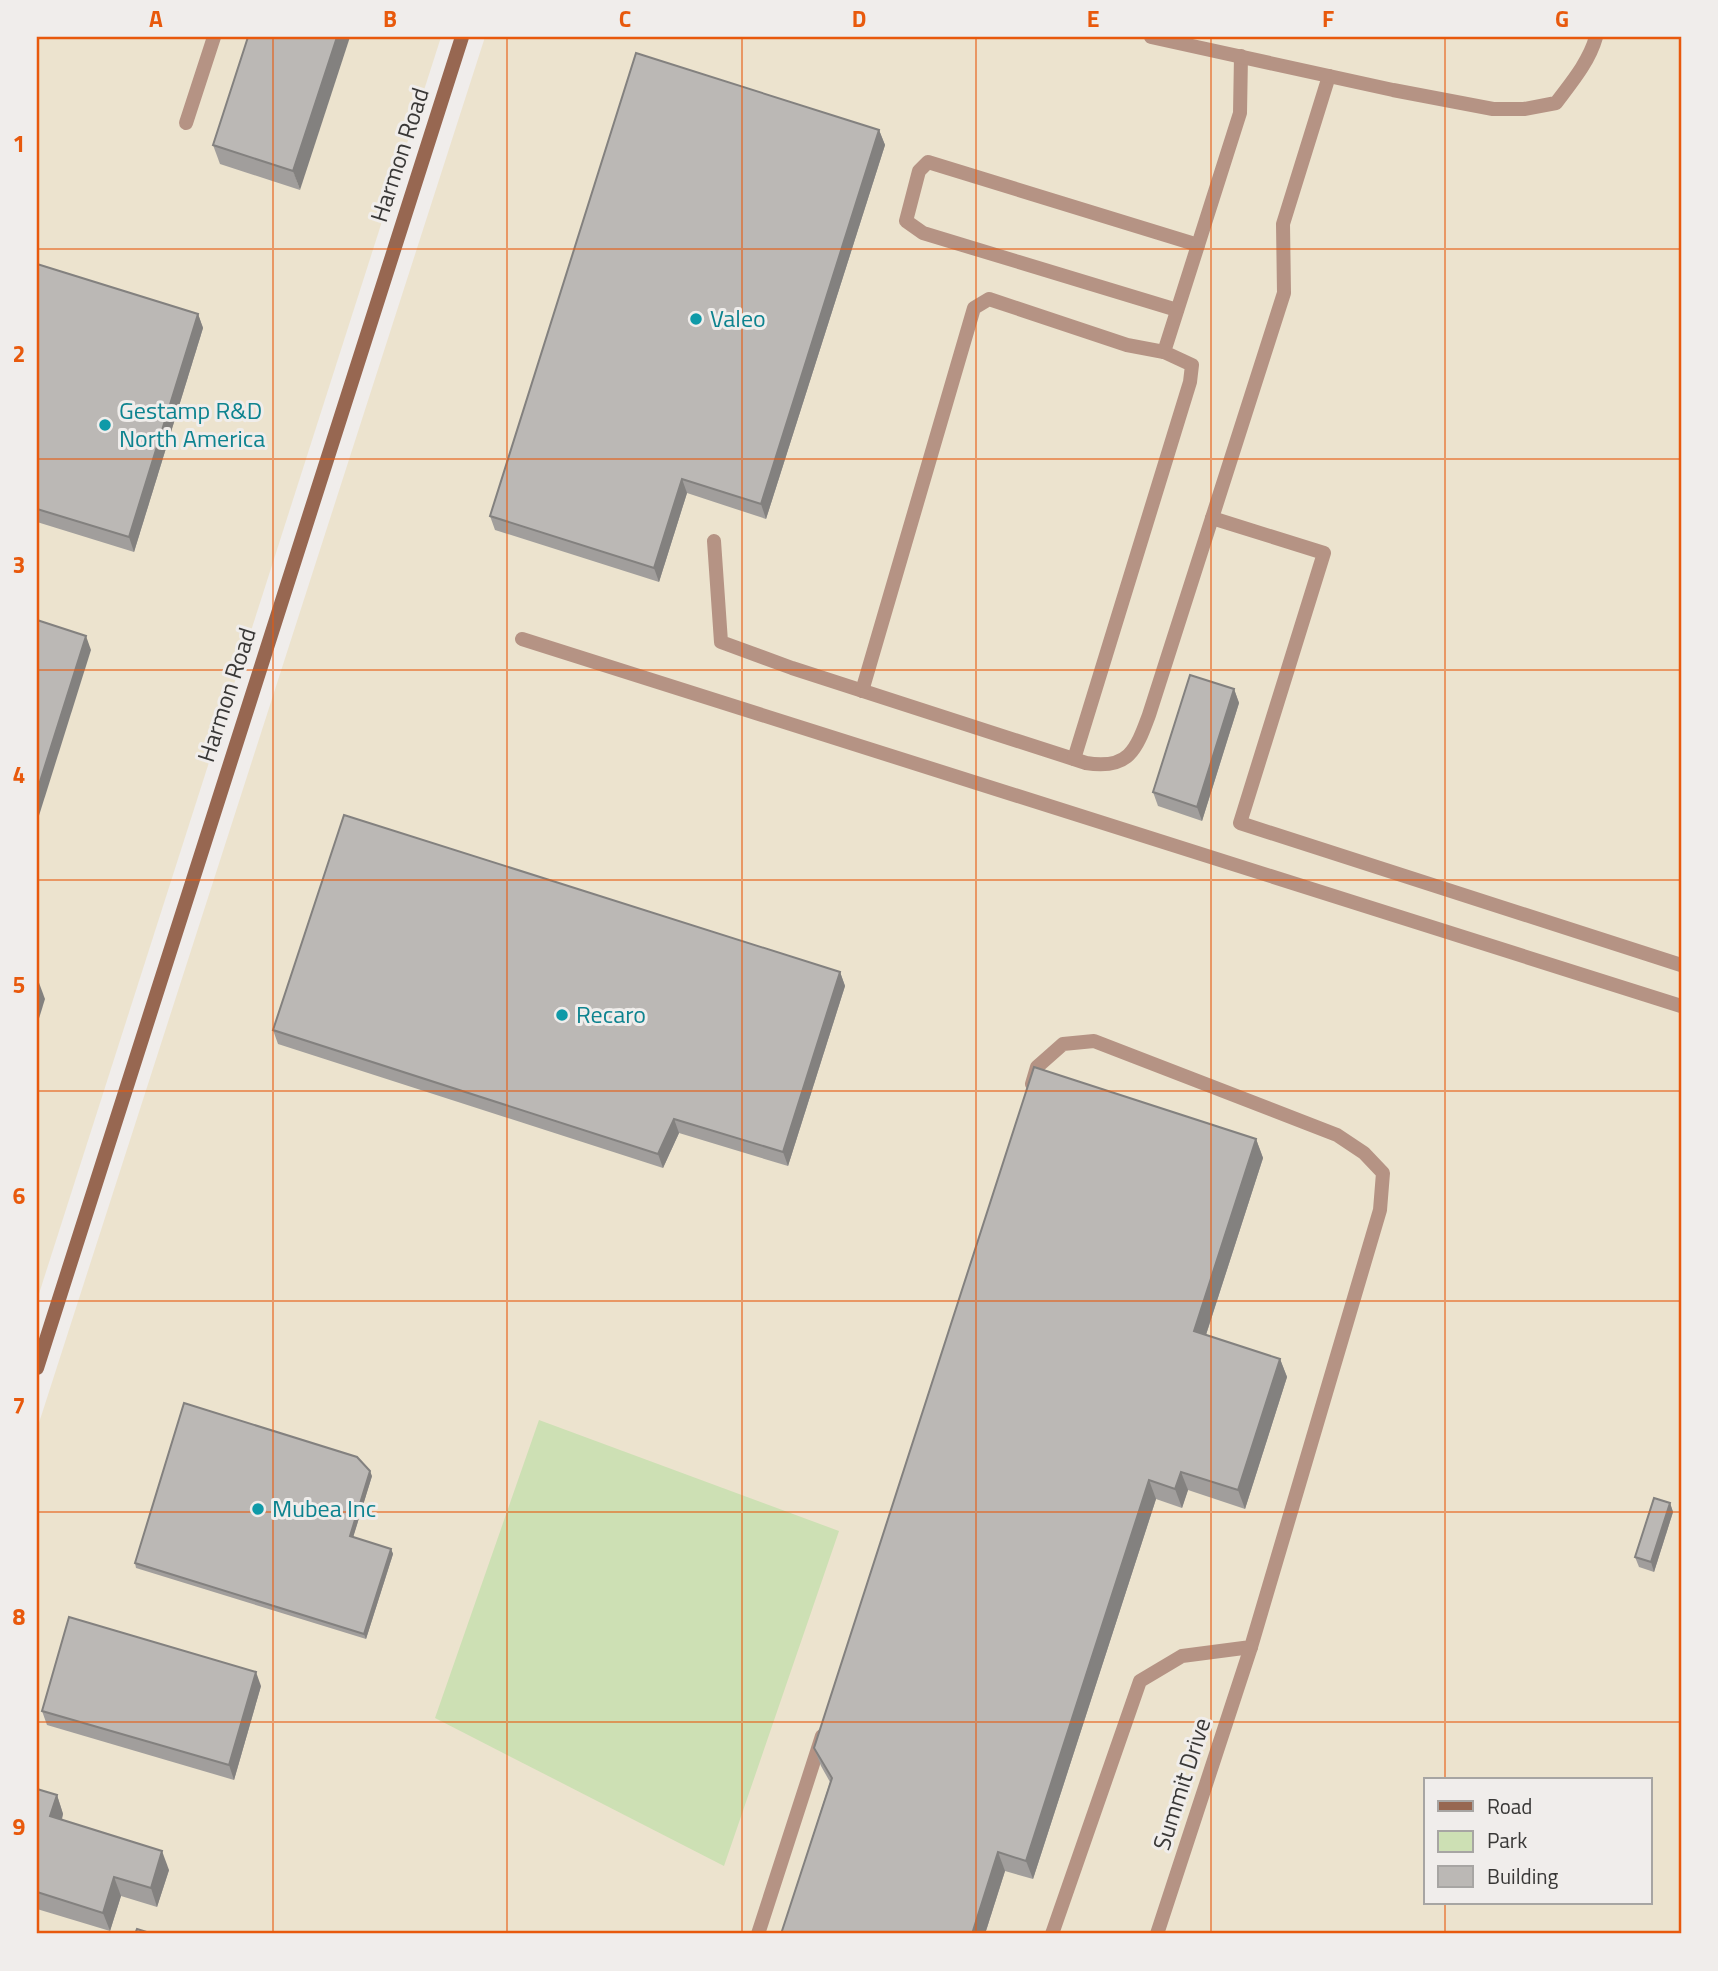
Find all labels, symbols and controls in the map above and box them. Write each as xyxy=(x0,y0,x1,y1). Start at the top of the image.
text: A xyxy=(149,1,163,36)
text: B xyxy=(383,1,397,36)
text: C xyxy=(619,1,631,36)
text: D xyxy=(852,1,866,36)
text: E xyxy=(1087,1,1099,36)
text: F xyxy=(1322,1,1334,36)
text: G xyxy=(1555,1,1569,36)
street label: Harmon Road xyxy=(360,83,438,227)
text: 1 xyxy=(13,126,25,161)
place label: Valeo xyxy=(710,300,766,336)
marker: Valeo xyxy=(688,311,704,327)
text: 2 xyxy=(13,336,25,371)
place label: Gestamp R&D North America xyxy=(119,392,265,456)
marker: Gestamp R&D North America xyxy=(97,417,113,433)
text: 3 xyxy=(13,547,25,582)
street label: Harmon Road xyxy=(187,623,265,767)
text: 4 xyxy=(13,757,25,792)
text: 5 xyxy=(13,967,25,1002)
place label: Recaro xyxy=(576,996,646,1032)
marker: Recaro xyxy=(554,1007,570,1023)
text: 6 xyxy=(13,1178,26,1213)
text: 7 xyxy=(13,1388,25,1423)
place label: Mubea Inc xyxy=(272,1490,376,1526)
marker: Mubea Inc xyxy=(250,1501,266,1517)
text: 8 xyxy=(13,1599,26,1634)
street label: Summit Drive xyxy=(1143,1713,1219,1855)
legend xyxy=(1424,1778,1652,1904)
text: Road xyxy=(1487,1790,1532,1822)
text: 9 xyxy=(13,1809,26,1844)
text: Park xyxy=(1487,1824,1527,1856)
text: Building xyxy=(1487,1860,1559,1892)

